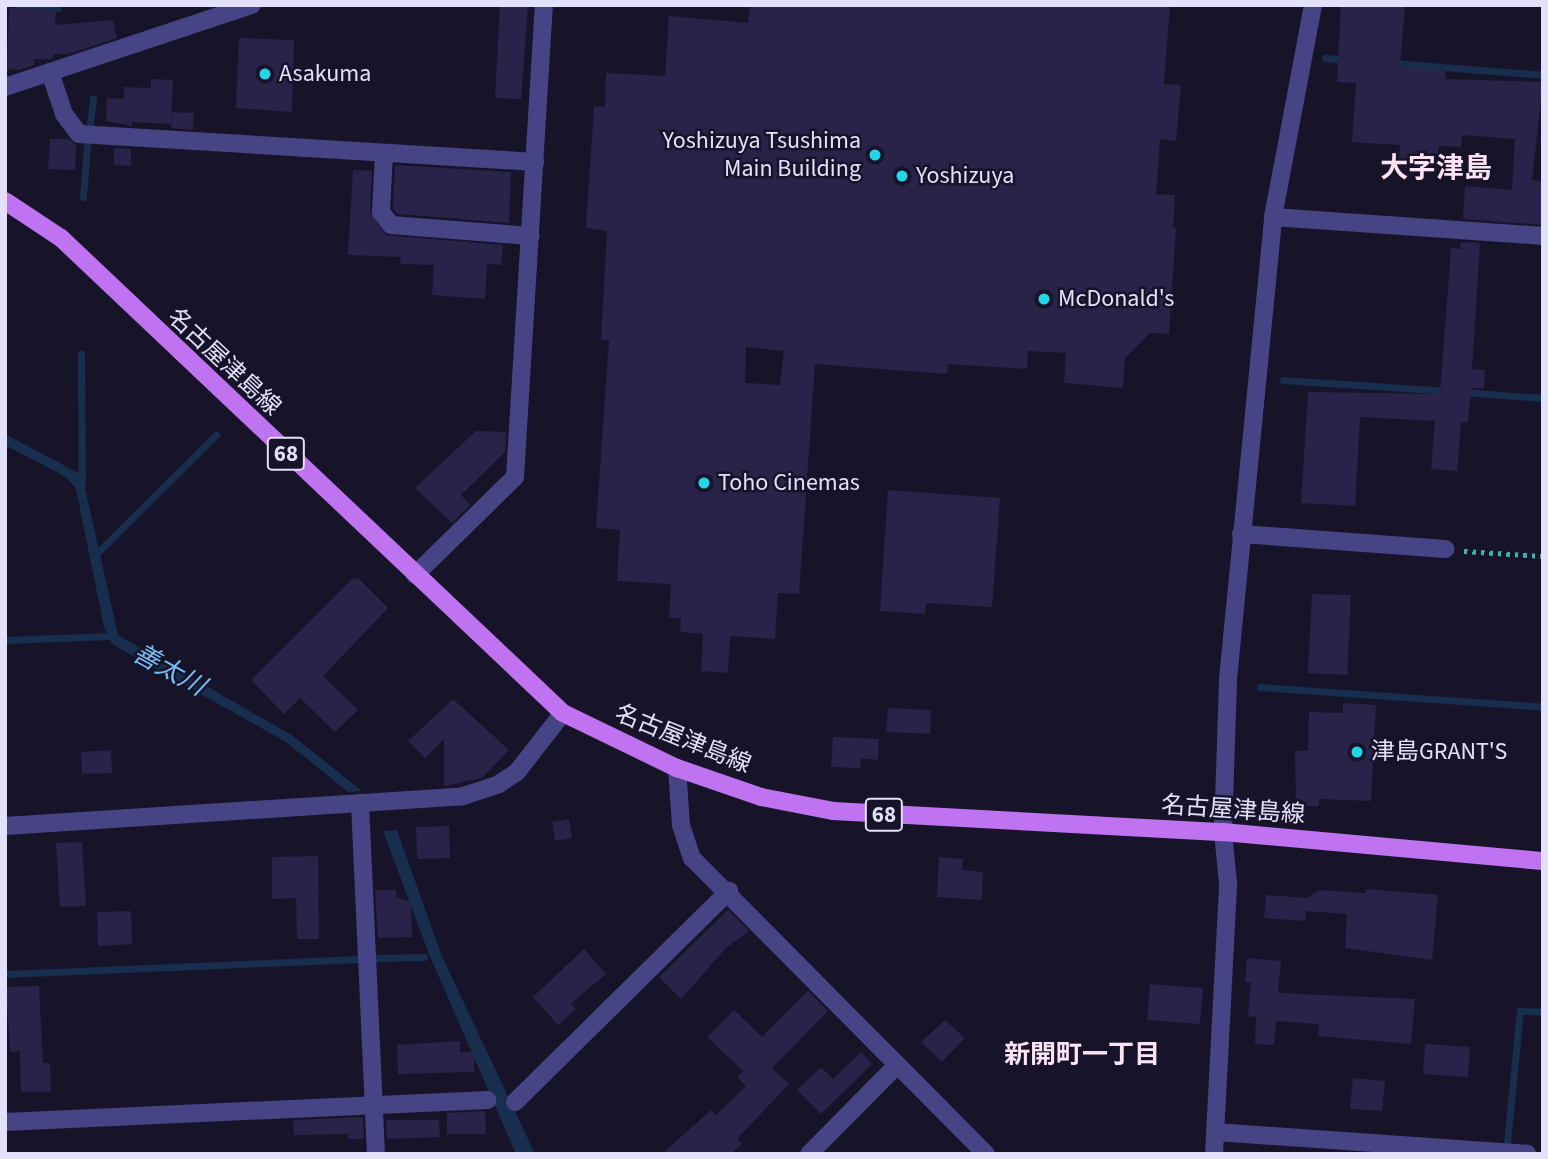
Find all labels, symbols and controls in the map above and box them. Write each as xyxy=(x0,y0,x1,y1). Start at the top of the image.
place label: Asakuma xyxy=(279,60,371,88)
marker: Asakuma xyxy=(257,66,273,82)
place label: Yoshizuya Tsushima Main Building xyxy=(662,127,861,183)
marker: Yoshizuya Tsushima Main Building xyxy=(867,147,883,163)
district label: 大字津島 xyxy=(1380,151,1492,185)
place label: Yoshizuya xyxy=(916,162,1014,190)
marker: Yoshizuya xyxy=(894,168,910,184)
place label: McDonald's xyxy=(1058,285,1174,313)
marker: McDonald's xyxy=(1036,291,1052,307)
street label: 名古屋津島線 xyxy=(162,302,286,422)
road number: 68 xyxy=(267,435,305,474)
place label: Toho Cinemas xyxy=(718,469,860,497)
marker: Toho Cinemas xyxy=(696,475,712,491)
water label: 善太川 xyxy=(127,637,211,703)
street label: 名古屋津島線 xyxy=(611,699,755,779)
place label: 津島GRANT'S xyxy=(1371,738,1507,766)
marker: 津島GRANT'S xyxy=(1349,744,1365,760)
street label: 名古屋津島線 xyxy=(1160,791,1306,829)
road number: 68 xyxy=(865,796,903,834)
district label: 新開町一丁目 xyxy=(1004,1039,1160,1071)

